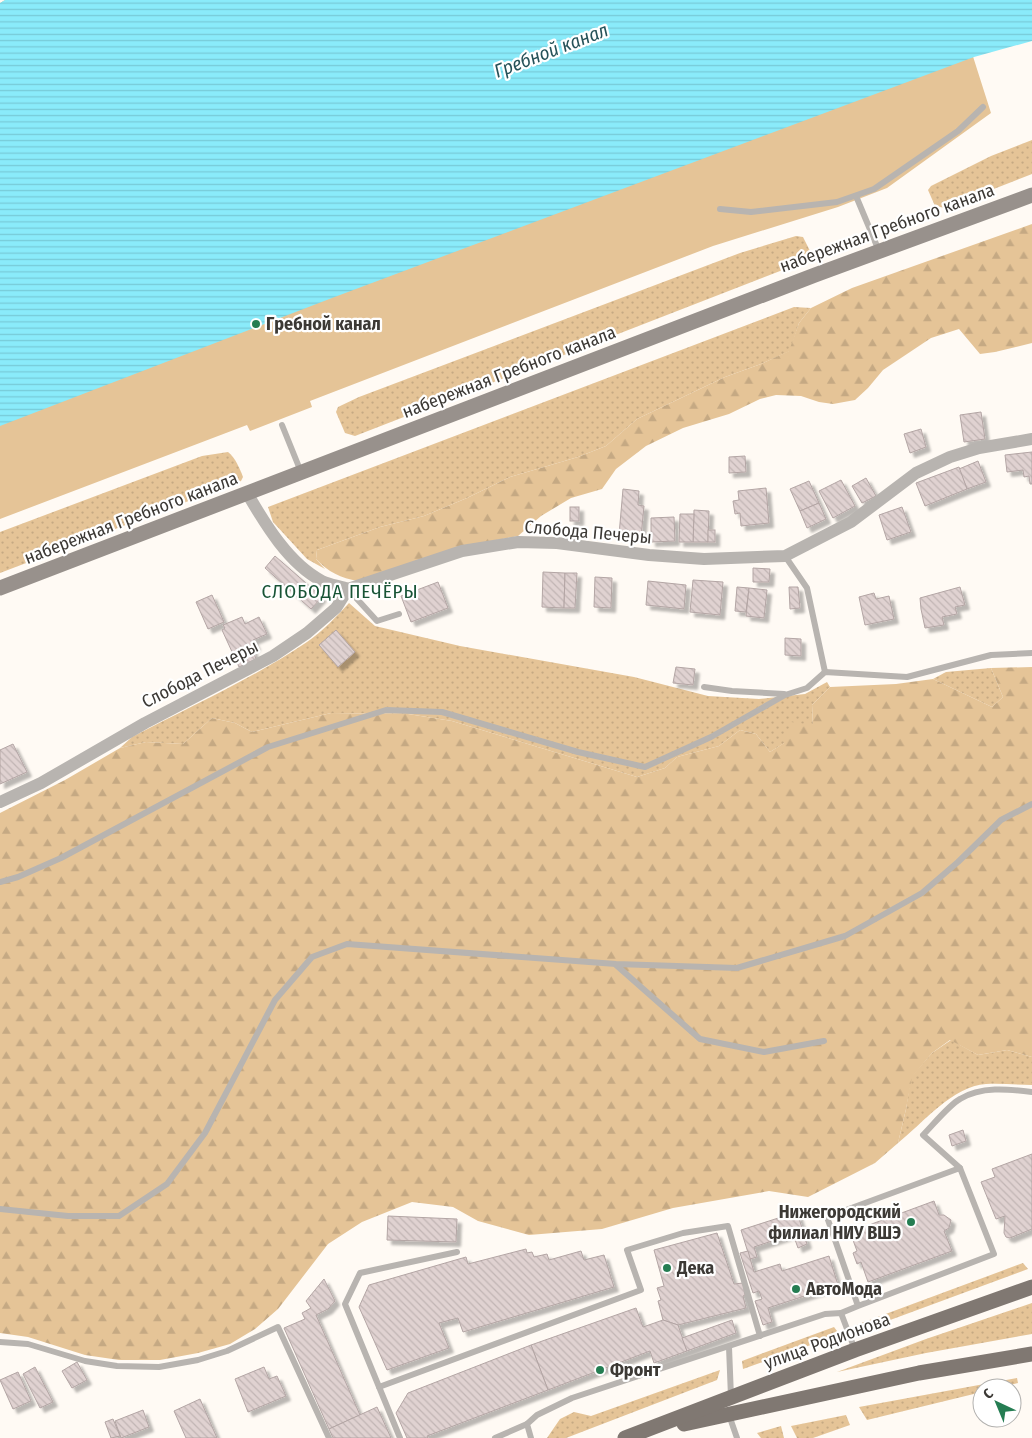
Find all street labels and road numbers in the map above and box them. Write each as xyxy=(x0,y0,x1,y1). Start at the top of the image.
street label: набережная Гребного канала xyxy=(777,179,998,277)
street label: набережная Гребного канала xyxy=(399,321,619,423)
street label: набережная Гребного канала xyxy=(21,467,241,569)
street label: Слобода Печеры xyxy=(523,515,653,549)
street label: Слобода Печеры xyxy=(138,635,262,713)
street label: улица Родионова xyxy=(761,1308,893,1374)

